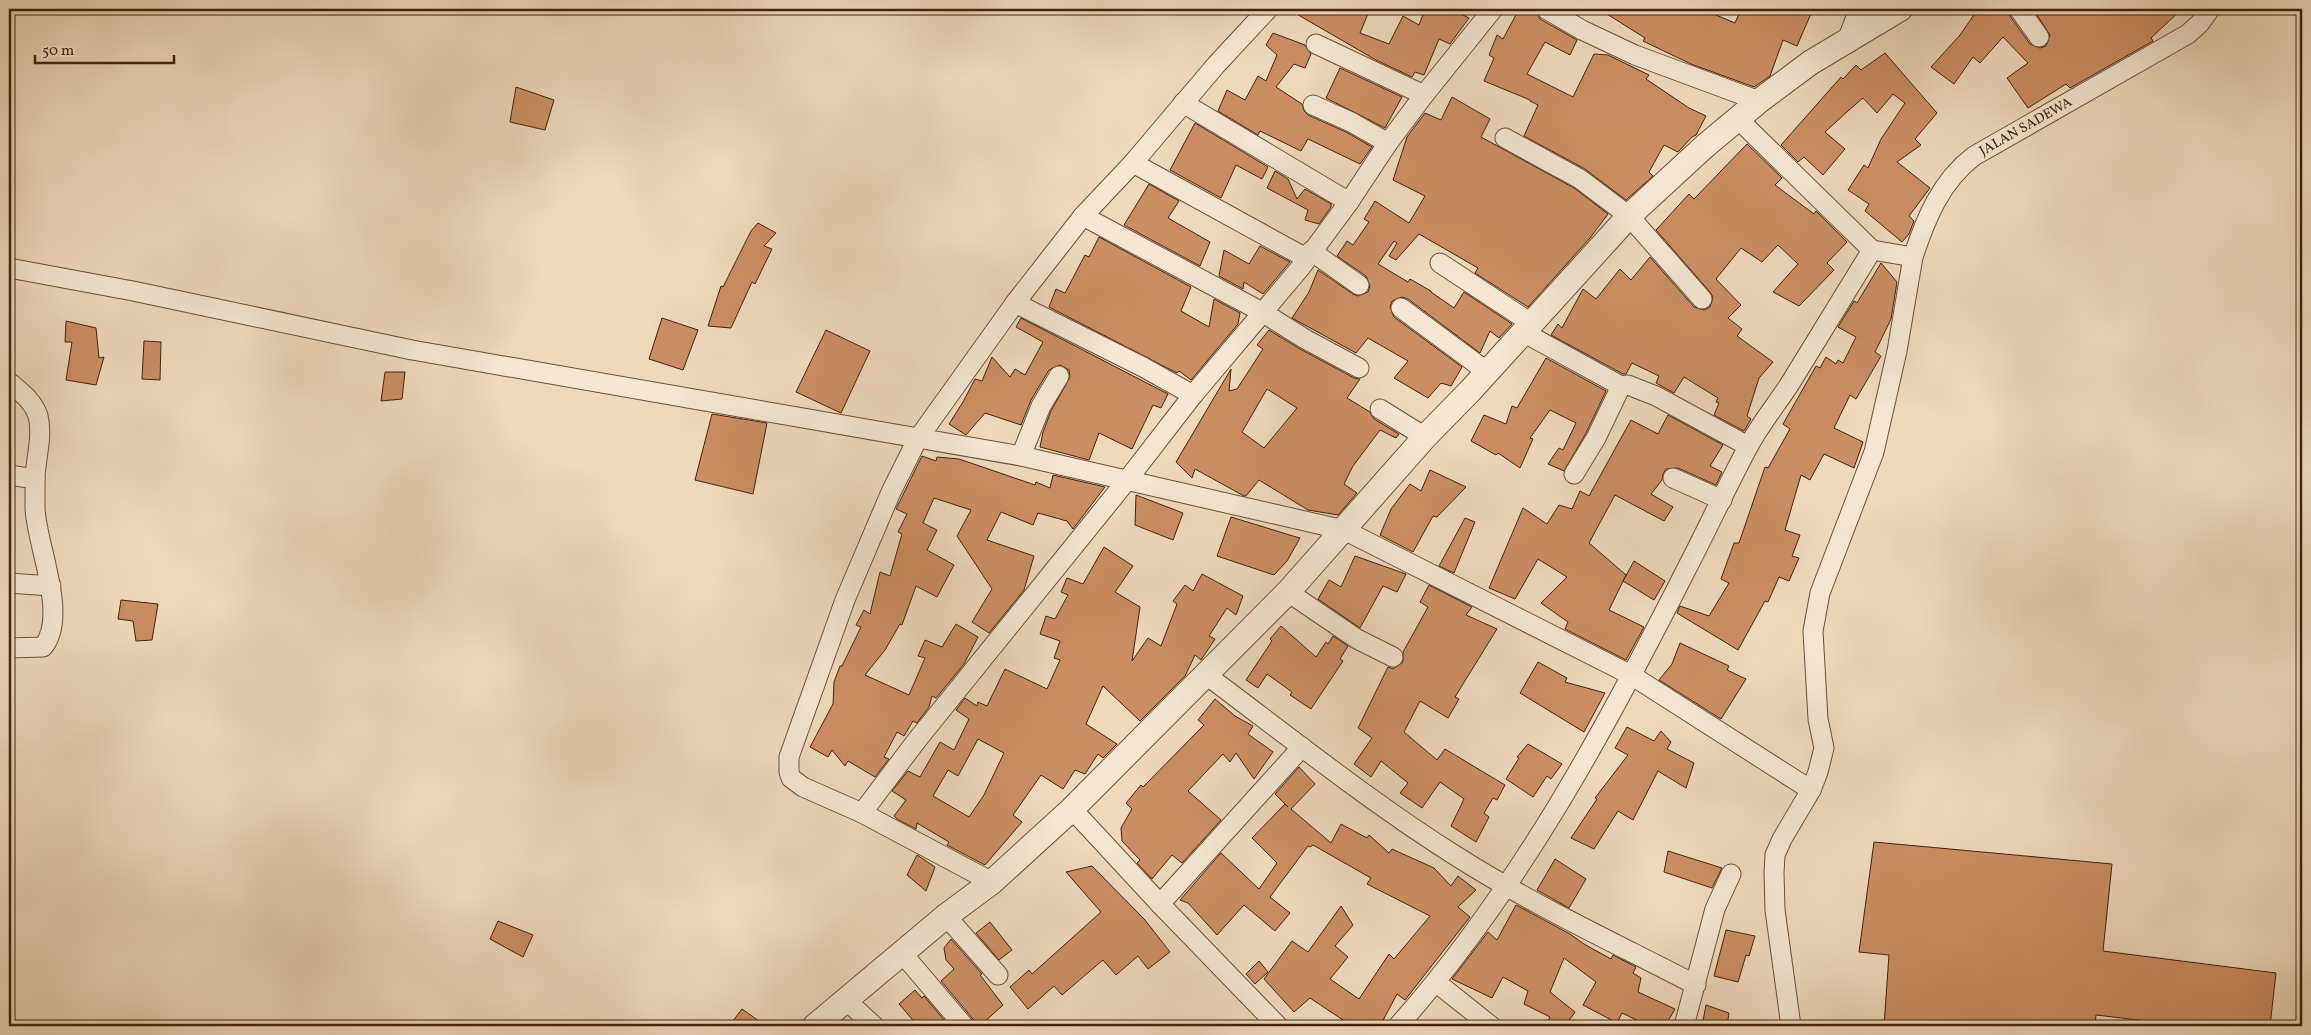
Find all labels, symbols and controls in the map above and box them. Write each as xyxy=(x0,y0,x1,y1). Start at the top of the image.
scale bar xyxy=(35,32,174,64)
text: 50 m xyxy=(42,41,74,62)
street label: JALAN SADEWA xyxy=(1976,93,2076,160)

